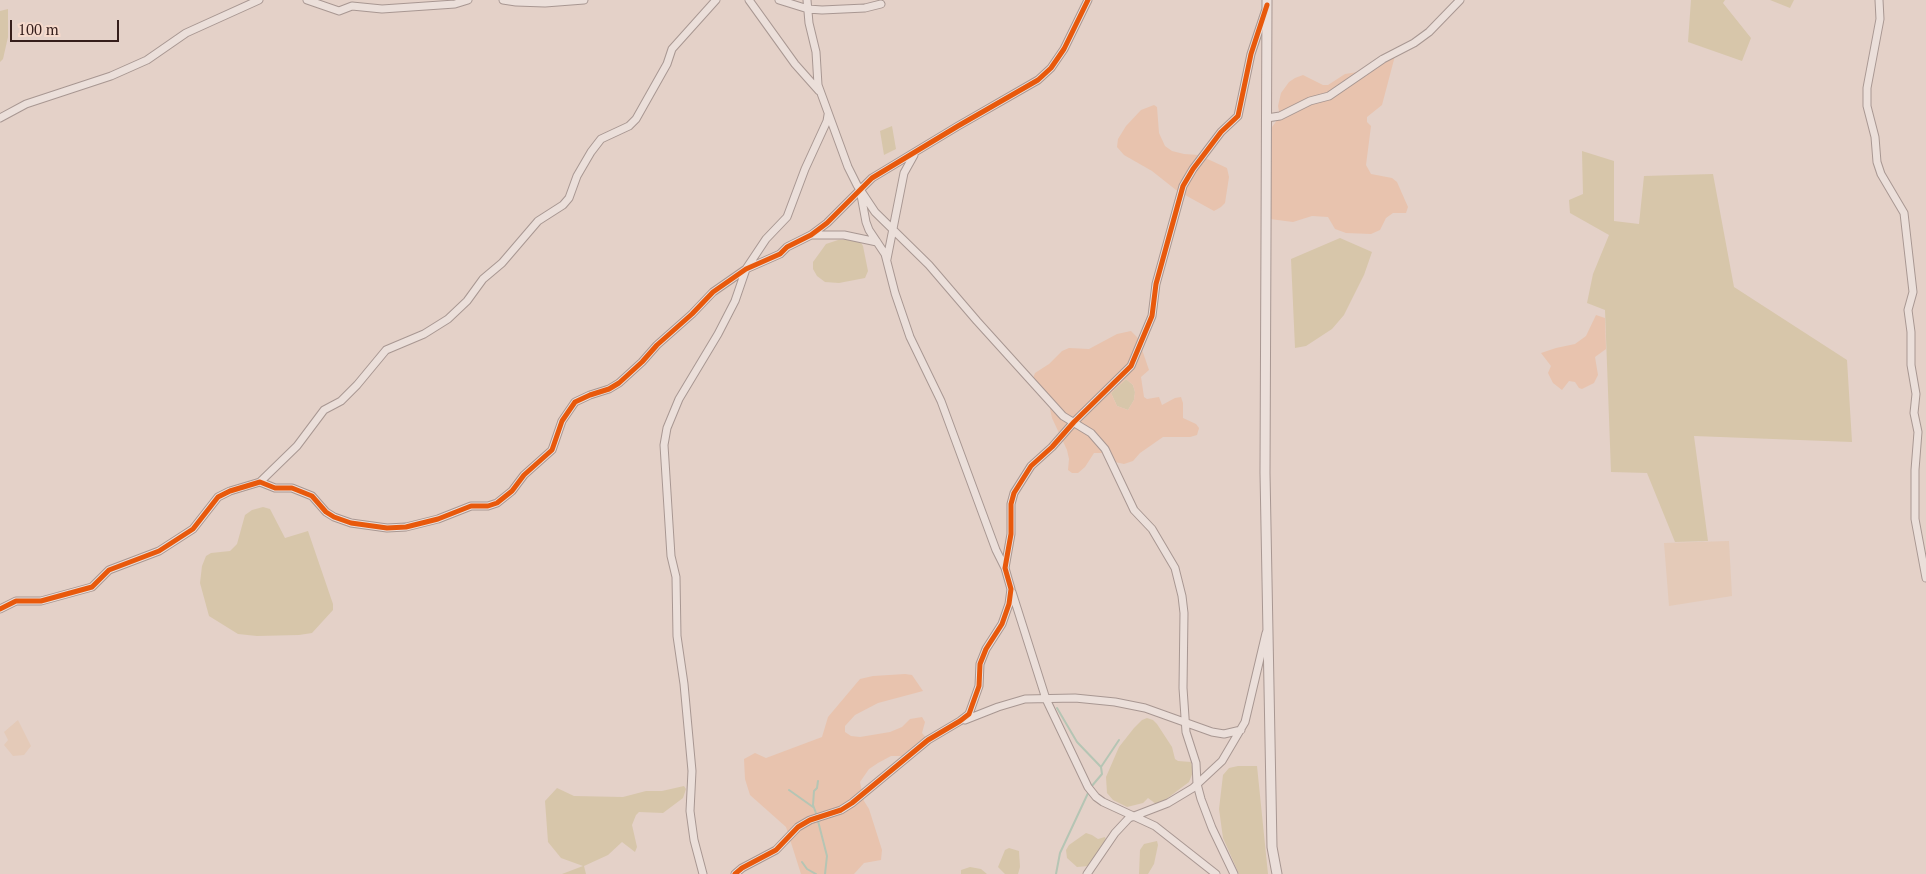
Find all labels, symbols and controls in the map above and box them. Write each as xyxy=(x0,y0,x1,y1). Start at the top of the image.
scale bar xyxy=(12,10,121,42)
text: 100 m xyxy=(18,19,59,39)

